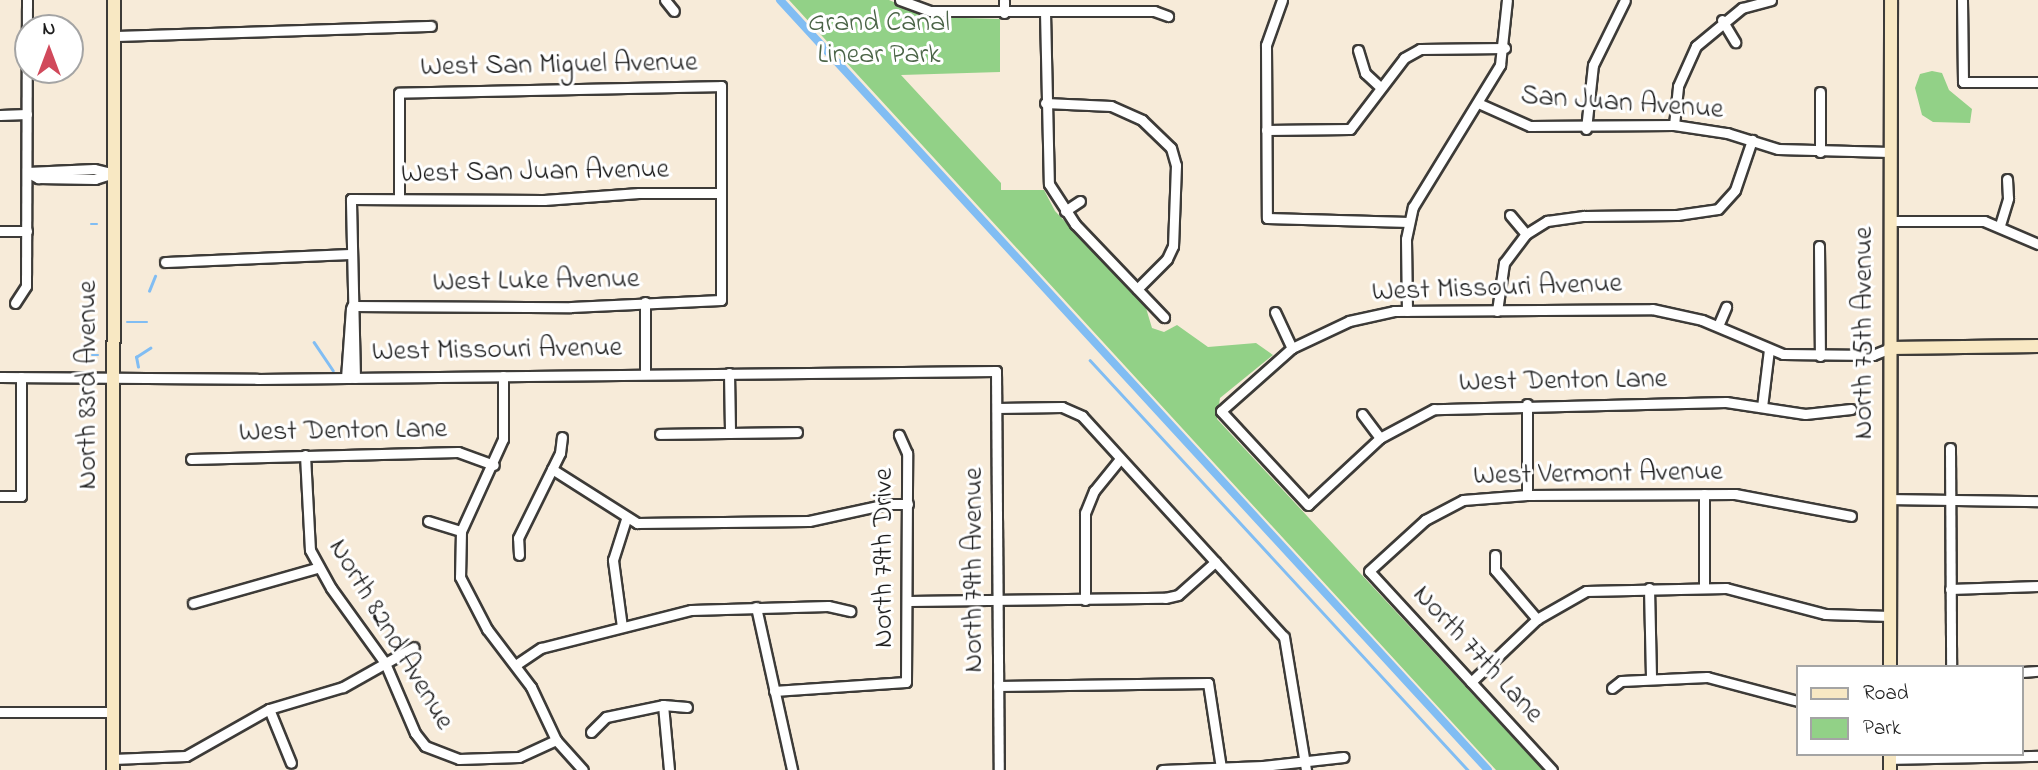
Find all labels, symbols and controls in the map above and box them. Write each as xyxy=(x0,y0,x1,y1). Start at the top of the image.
park label: Grand Canal Linear Park xyxy=(808,7,950,73)
north arrow xyxy=(14,14,84,84)
text: N xyxy=(43,16,55,43)
street label: West San Miguel Avenue xyxy=(420,47,698,85)
street label: San Juan Avenue xyxy=(1520,80,1724,128)
street label: West San Juan Avenue xyxy=(401,154,669,192)
street label: North 75th Avenue xyxy=(1848,227,1882,439)
street label: West Luke Avenue xyxy=(432,263,640,301)
street label: West Missouri Avenue xyxy=(1371,268,1623,310)
street label: North 83rd Avenue xyxy=(72,280,106,490)
street label: West Missouri Avenue xyxy=(372,332,622,370)
street label: West Denton Lane xyxy=(1459,363,1667,401)
street label: West Denton Lane xyxy=(239,413,447,451)
street label: West Vermont Avenue xyxy=(1473,456,1723,494)
street label: North 79th Avenue xyxy=(958,467,992,673)
street label: North 79th Drive xyxy=(868,468,902,648)
street label: North 82nd Avenue xyxy=(320,534,460,736)
street label: North 77th Lane xyxy=(1405,579,1549,731)
legend xyxy=(1797,665,2024,756)
text: Road xyxy=(1863,679,1909,709)
text: Park xyxy=(1863,714,1901,744)

